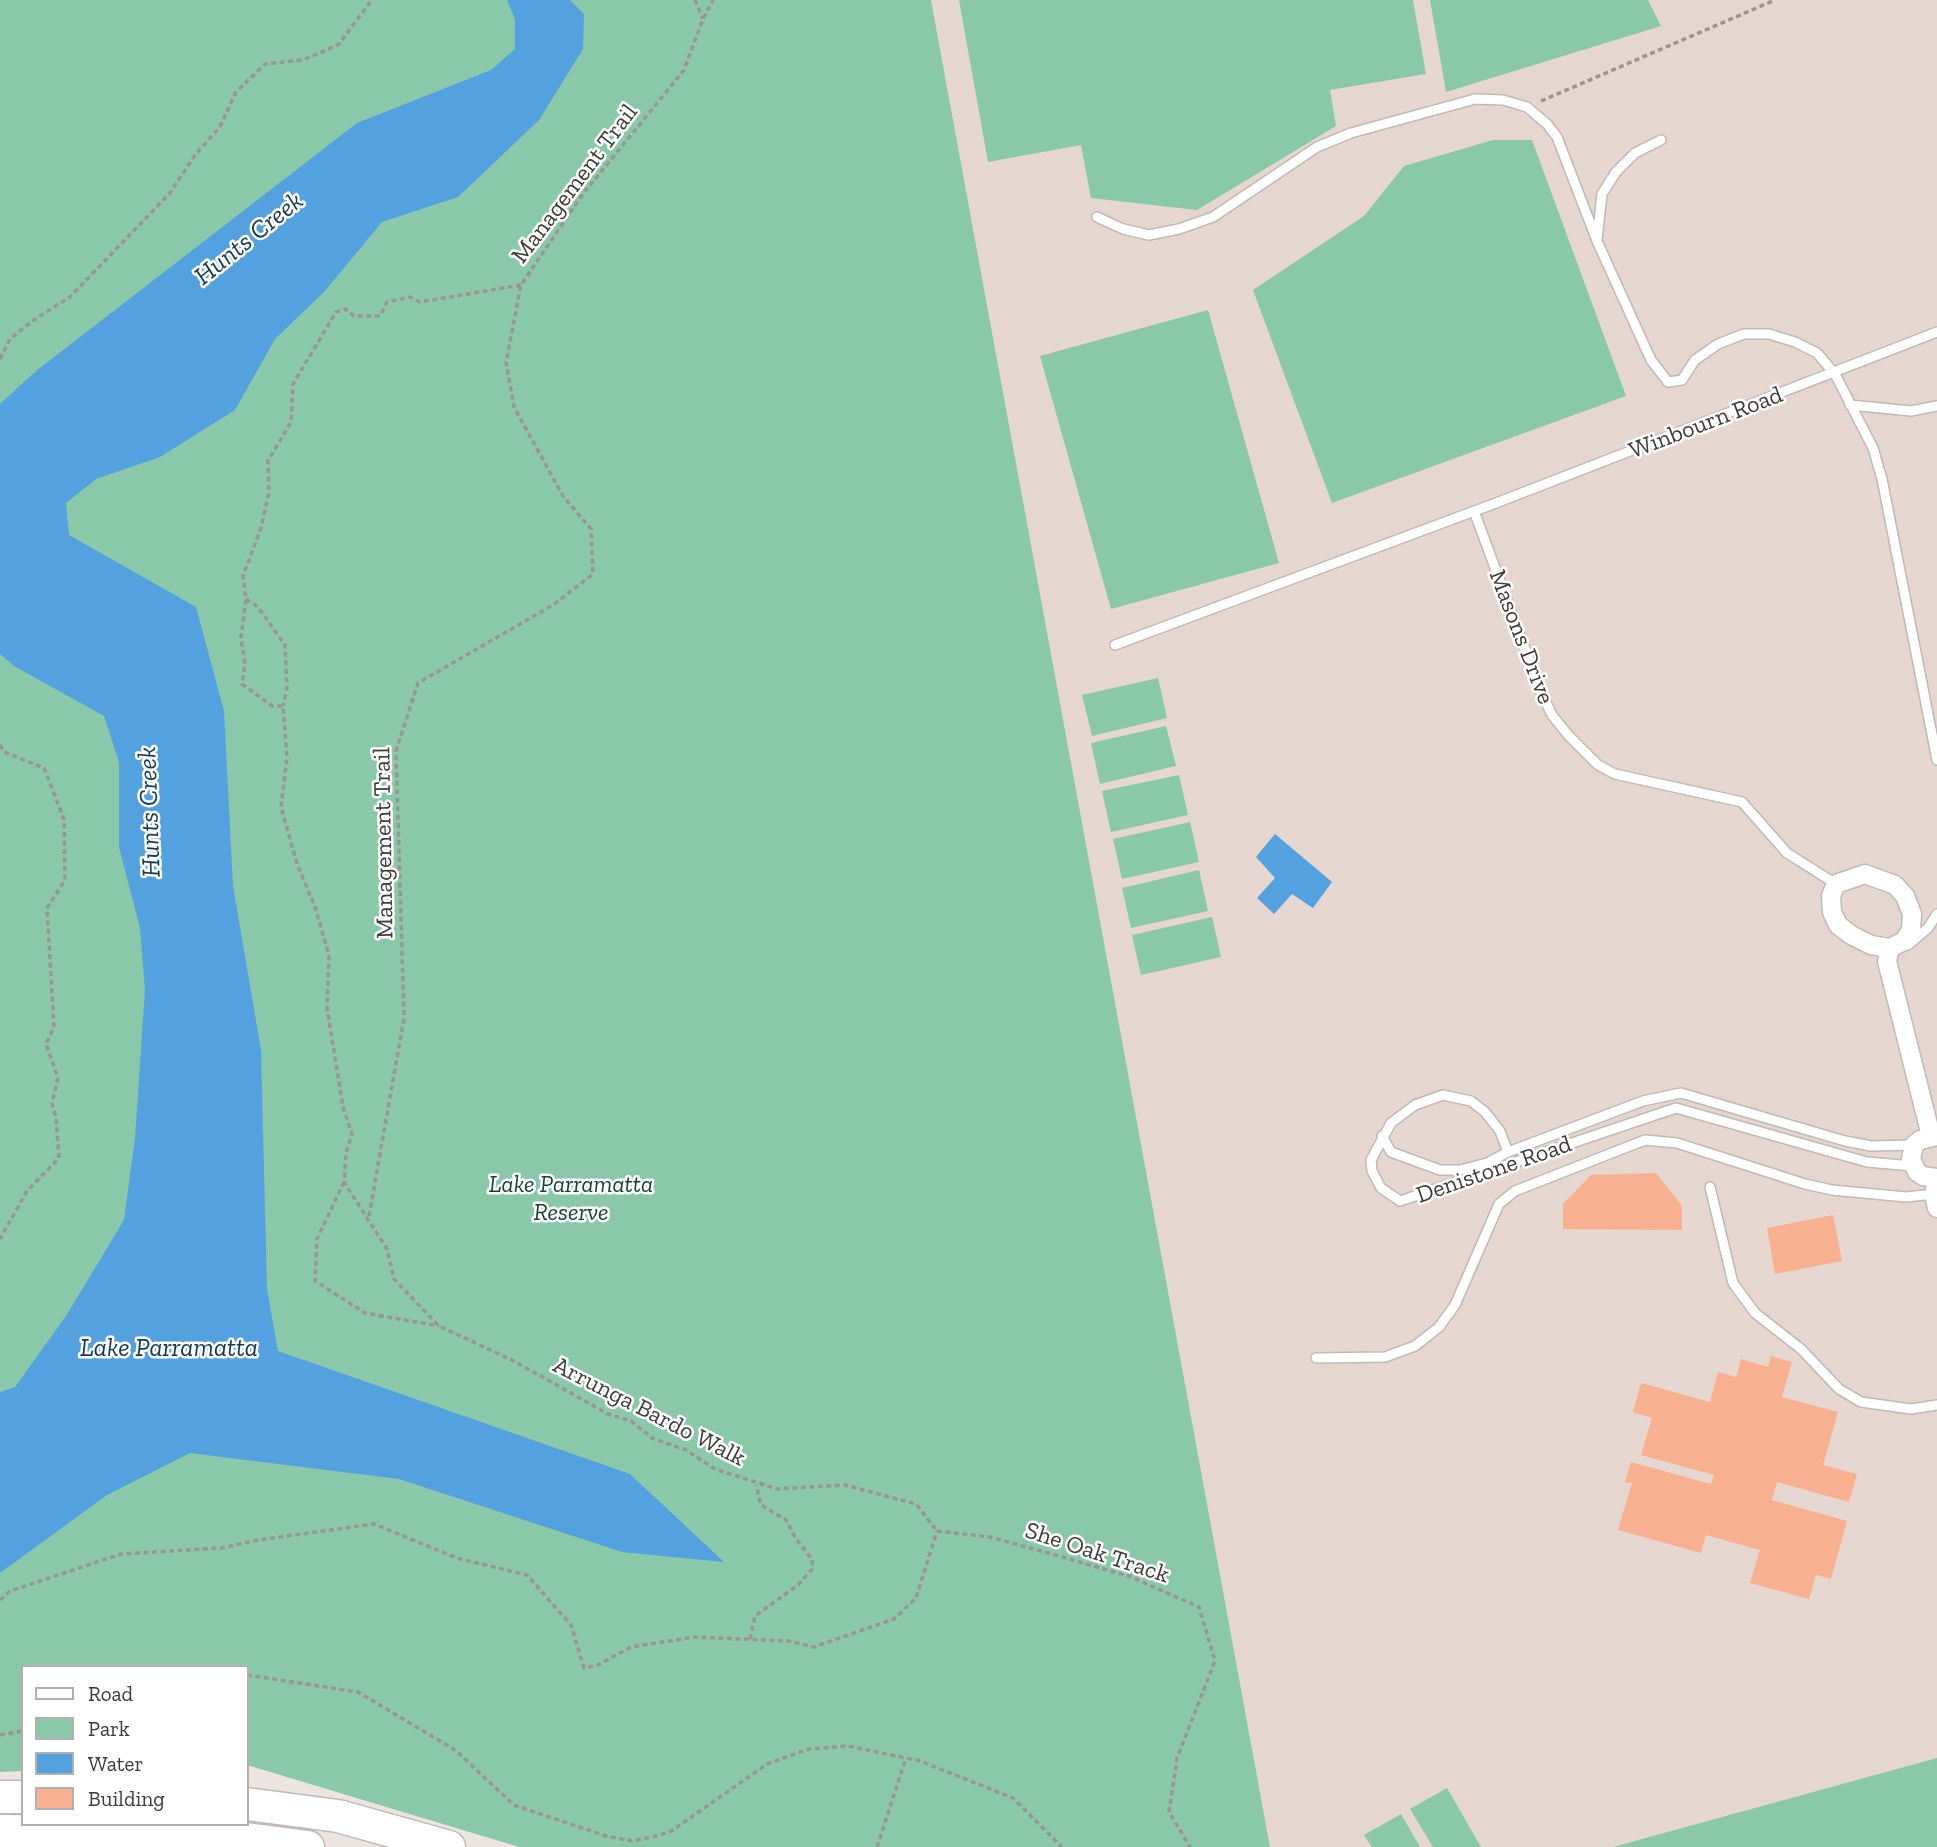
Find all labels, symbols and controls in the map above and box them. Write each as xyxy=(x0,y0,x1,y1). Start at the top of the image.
street label: Management Trail xyxy=(506,99,644,269)
water label: Hunts Creek xyxy=(188,186,310,292)
street label: Winbourn Road xyxy=(1625,381,1787,465)
street label: Masons Drive xyxy=(1482,566,1560,708)
water label: Hunts Creek xyxy=(132,746,168,878)
street label: Management Trail xyxy=(368,747,400,939)
street label: Denistone Road xyxy=(1412,1130,1576,1210)
park label: Lake Parramatta Reserve xyxy=(489,1171,653,1227)
water label: Lake Parramatta xyxy=(80,1333,258,1365)
street label: Arrunga Bardo Walk xyxy=(548,1351,750,1473)
street label: She Oak Track xyxy=(1021,1516,1173,1590)
legend xyxy=(21,1665,248,1826)
text: Road xyxy=(88,1681,133,1706)
text: Park xyxy=(88,1716,130,1741)
text: Water xyxy=(88,1751,143,1776)
text: Building xyxy=(88,1786,165,1811)

